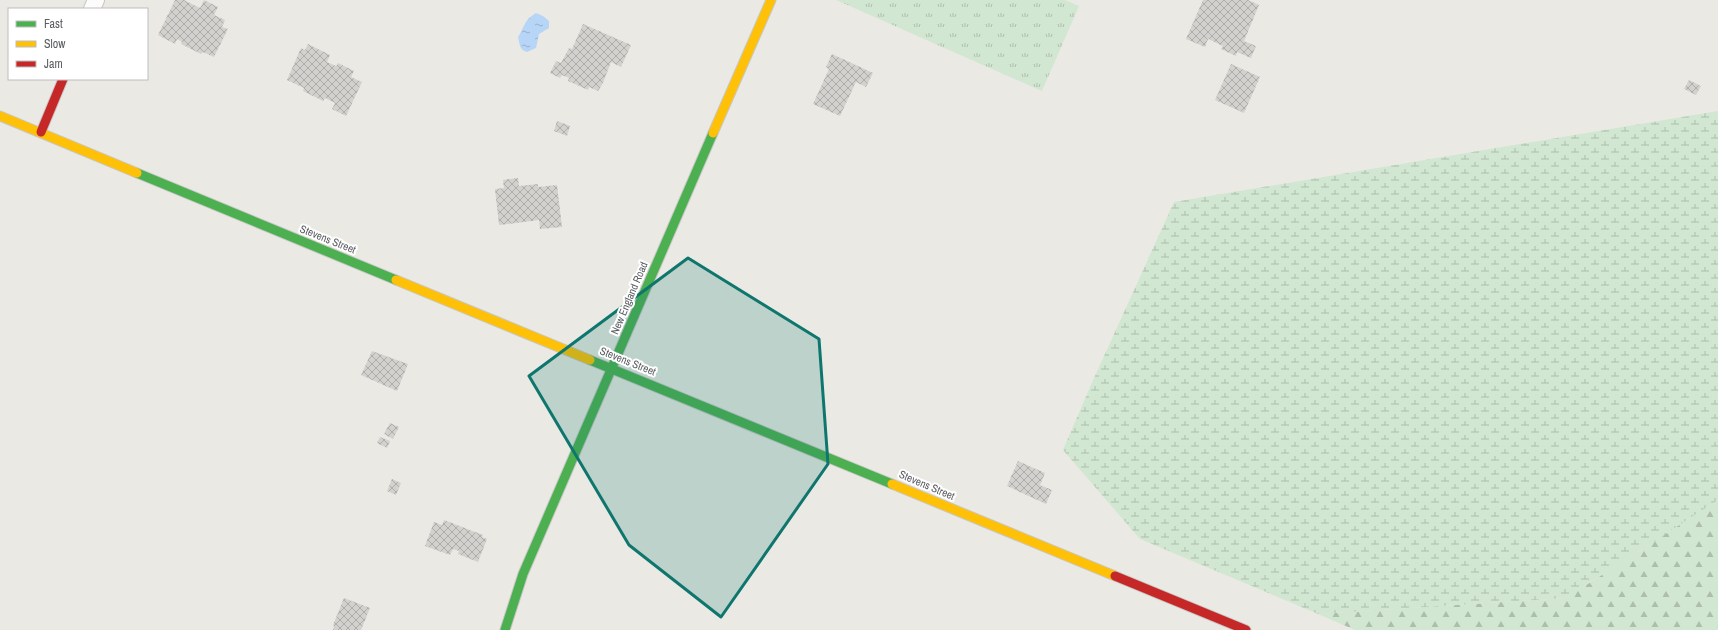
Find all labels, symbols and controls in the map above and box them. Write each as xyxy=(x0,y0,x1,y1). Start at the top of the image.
legend xyxy=(8,8,148,80)
text: Fast xyxy=(44,16,63,32)
text: Slow xyxy=(44,36,66,52)
text: Jam xyxy=(44,56,63,72)
street label: Stevens Street xyxy=(298,221,359,257)
street label: New England Road xyxy=(607,259,651,337)
street label: Stevens Street xyxy=(598,343,659,379)
street label: Stevens Street xyxy=(897,467,957,503)

